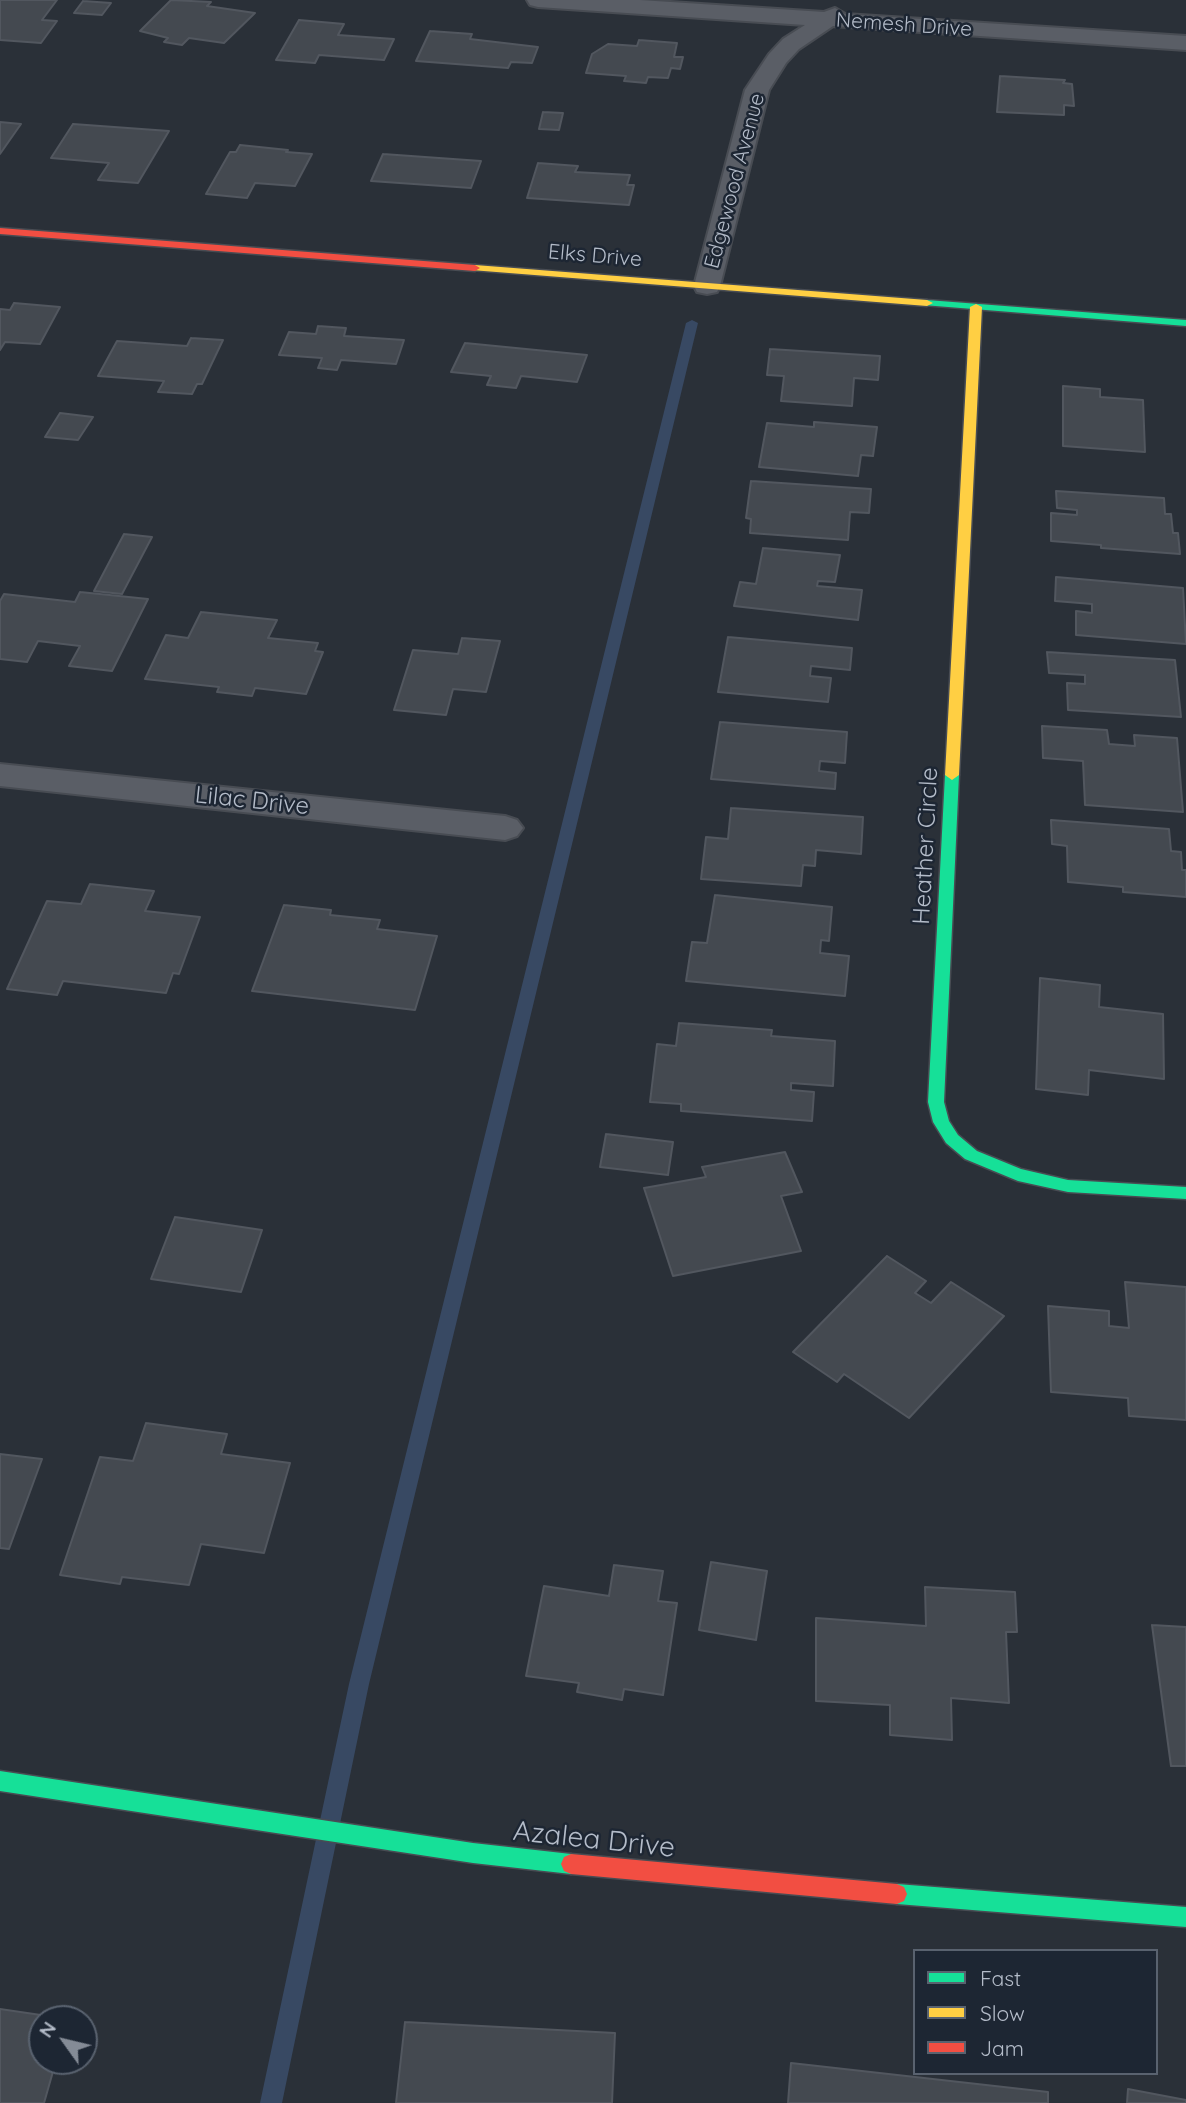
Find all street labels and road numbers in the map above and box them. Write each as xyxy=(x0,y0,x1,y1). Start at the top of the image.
street label: Nemesh Drive xyxy=(835,8,973,42)
street label: Edgewood Avenue xyxy=(699,91,771,271)
street label: Elks Drive xyxy=(547,239,643,273)
street label: Heather Circle xyxy=(908,767,944,925)
street label: Lilac Drive xyxy=(193,781,311,821)
street label: Azalea Drive xyxy=(511,1815,677,1865)

